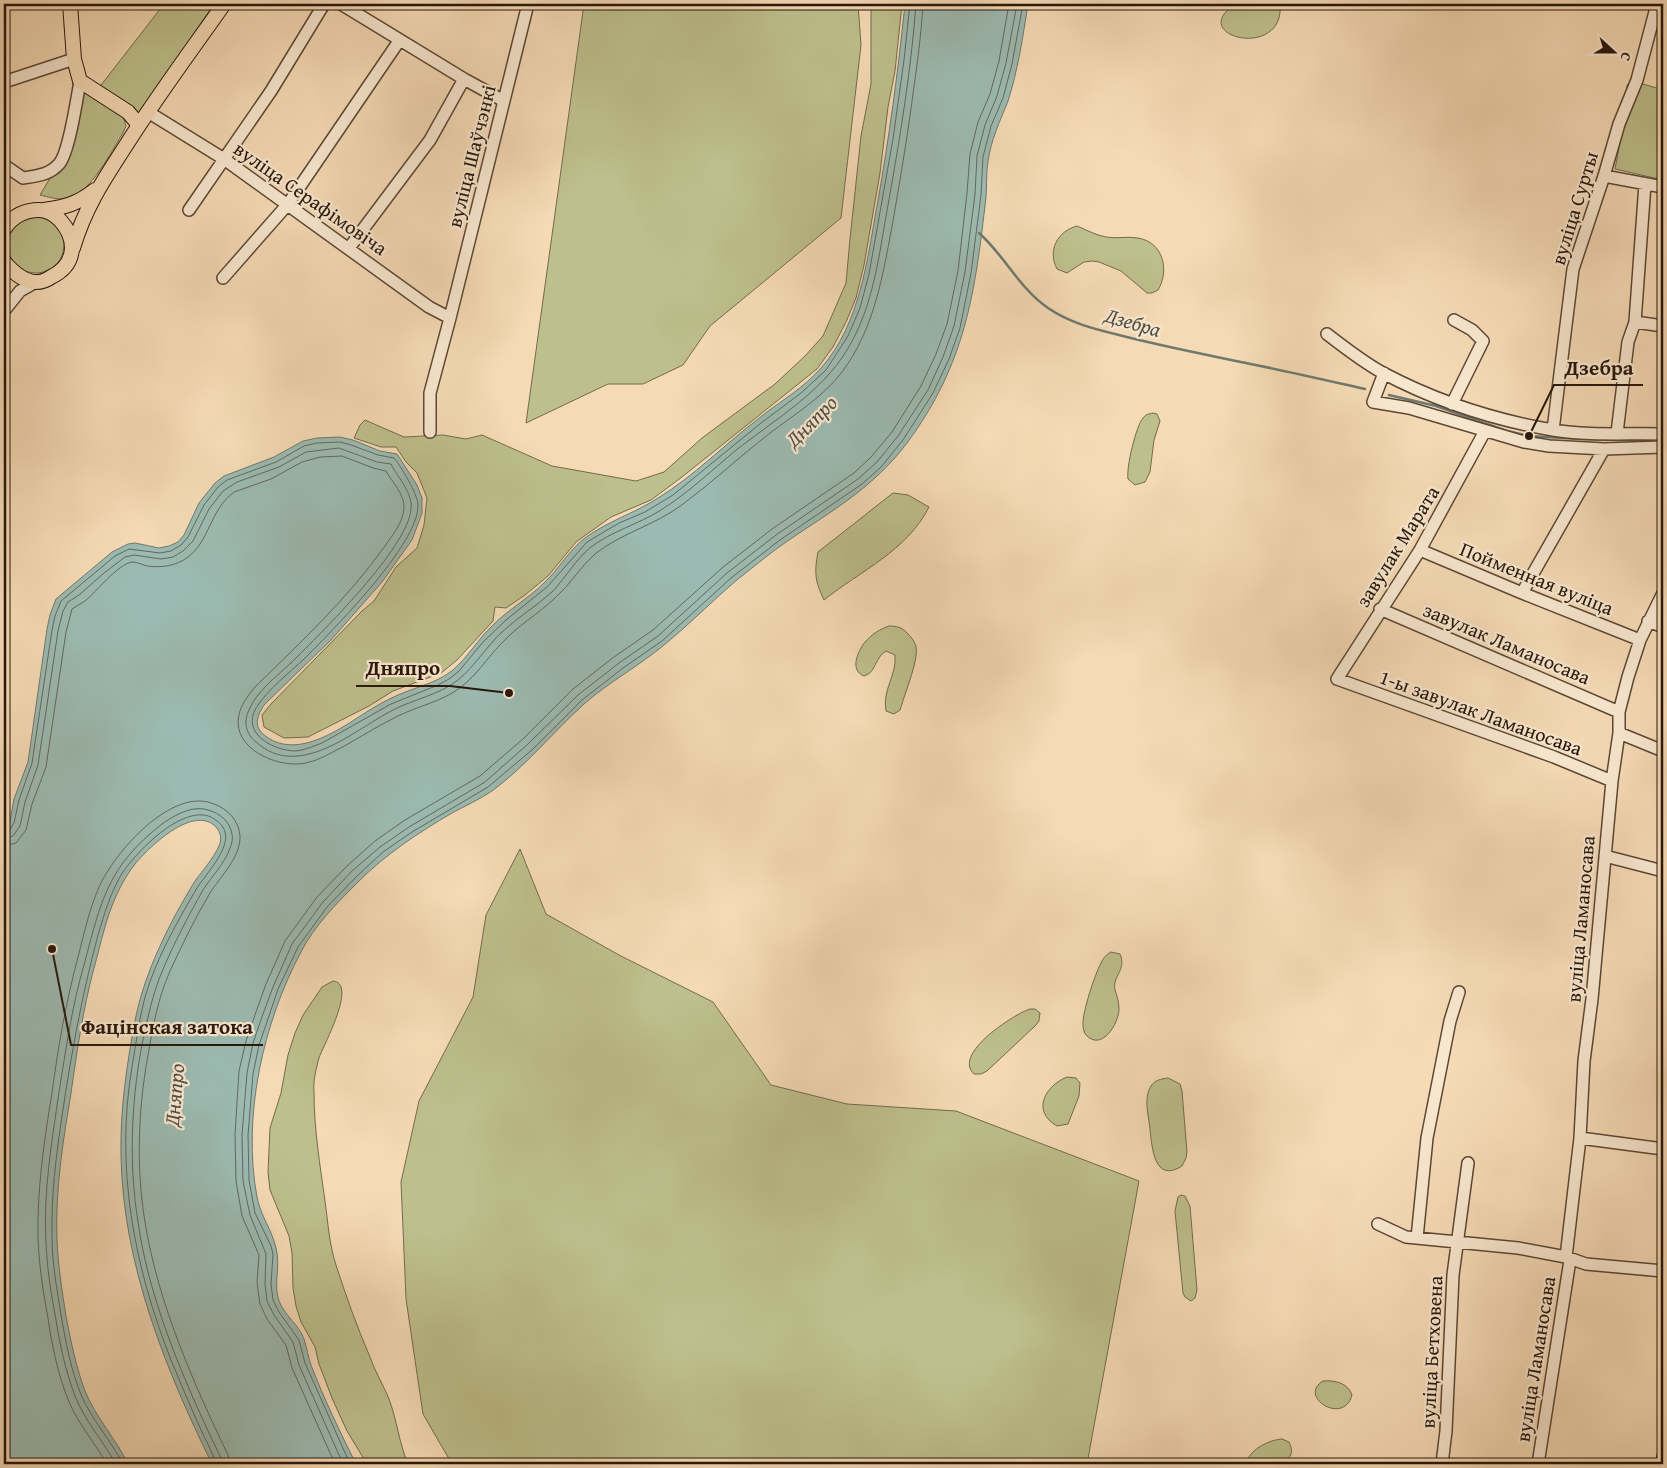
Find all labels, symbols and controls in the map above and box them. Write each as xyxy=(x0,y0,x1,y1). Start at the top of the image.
north arrow xyxy=(1590,28,1640,78)
text: С xyxy=(1615,49,1637,64)
street label: вуліца Шаўчэнкі xyxy=(439,81,503,230)
street label: вуліца Серафімовіча xyxy=(228,134,394,262)
street label: вуліца Сурты xyxy=(1543,148,1605,268)
water label: Дзебра xyxy=(1100,299,1165,345)
callout: Дзебра xyxy=(1554,349,1643,385)
text: Дзебра xyxy=(1563,352,1634,383)
water label: Дняпро xyxy=(777,388,844,455)
street label: завулак Марата xyxy=(1348,479,1446,612)
street label: Пойменная вуліца xyxy=(1456,534,1619,622)
street label: завулак Ламаносава xyxy=(1419,595,1596,692)
callout: Дняпро xyxy=(356,650,450,686)
text: Дняпро xyxy=(365,652,440,683)
street label: 1-ы завулак Ламаносава xyxy=(1376,662,1587,762)
street label: вуліца Ламаносава xyxy=(1558,834,1602,1004)
callout: Фацінская затока xyxy=(71,1009,263,1045)
text: Фацінская затока xyxy=(81,1011,253,1042)
water label: Дняпро xyxy=(156,1062,192,1129)
street label: вуліца Бетховена xyxy=(1413,1274,1450,1429)
street label: вуліца Ламаносава xyxy=(1508,1274,1562,1444)

